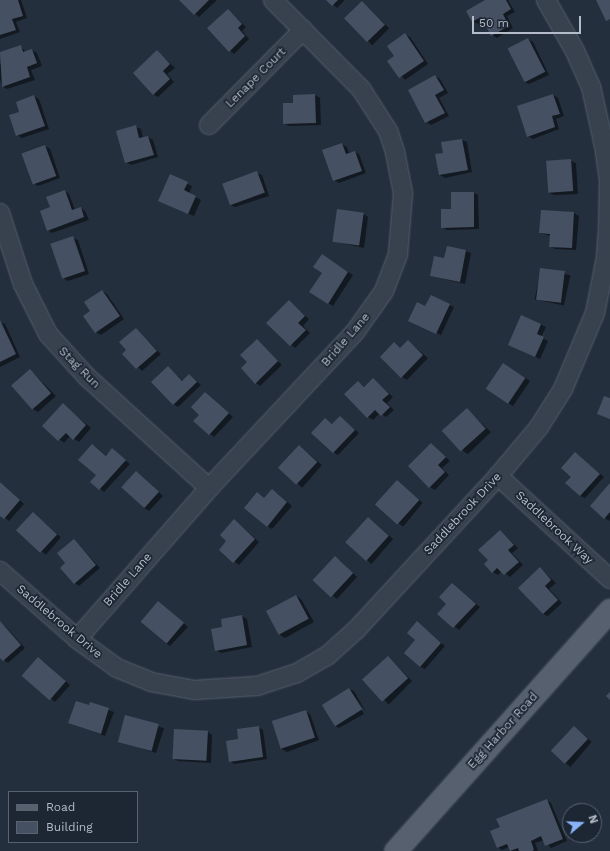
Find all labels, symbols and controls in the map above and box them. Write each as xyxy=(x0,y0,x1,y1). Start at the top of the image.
scale bar xyxy=(474,8,583,34)
text: 50 m xyxy=(479,16,509,30)
street label: Lenape Court xyxy=(223,45,289,111)
street label: Bridle Lane xyxy=(319,310,373,370)
street label: Stag Run xyxy=(55,344,103,392)
street label: Saddlebrook Drive xyxy=(421,470,505,558)
street label: Saddlebrook Way xyxy=(512,488,596,568)
street label: Bridle Lane xyxy=(101,550,155,610)
street label: Saddlebrook Drive xyxy=(13,582,105,662)
street label: Egg Harbor Road xyxy=(465,690,541,772)
legend xyxy=(8,791,138,843)
text: Road xyxy=(46,800,75,814)
north arrow xyxy=(562,803,602,843)
text: N xyxy=(585,813,600,825)
text: Building xyxy=(46,820,93,834)

